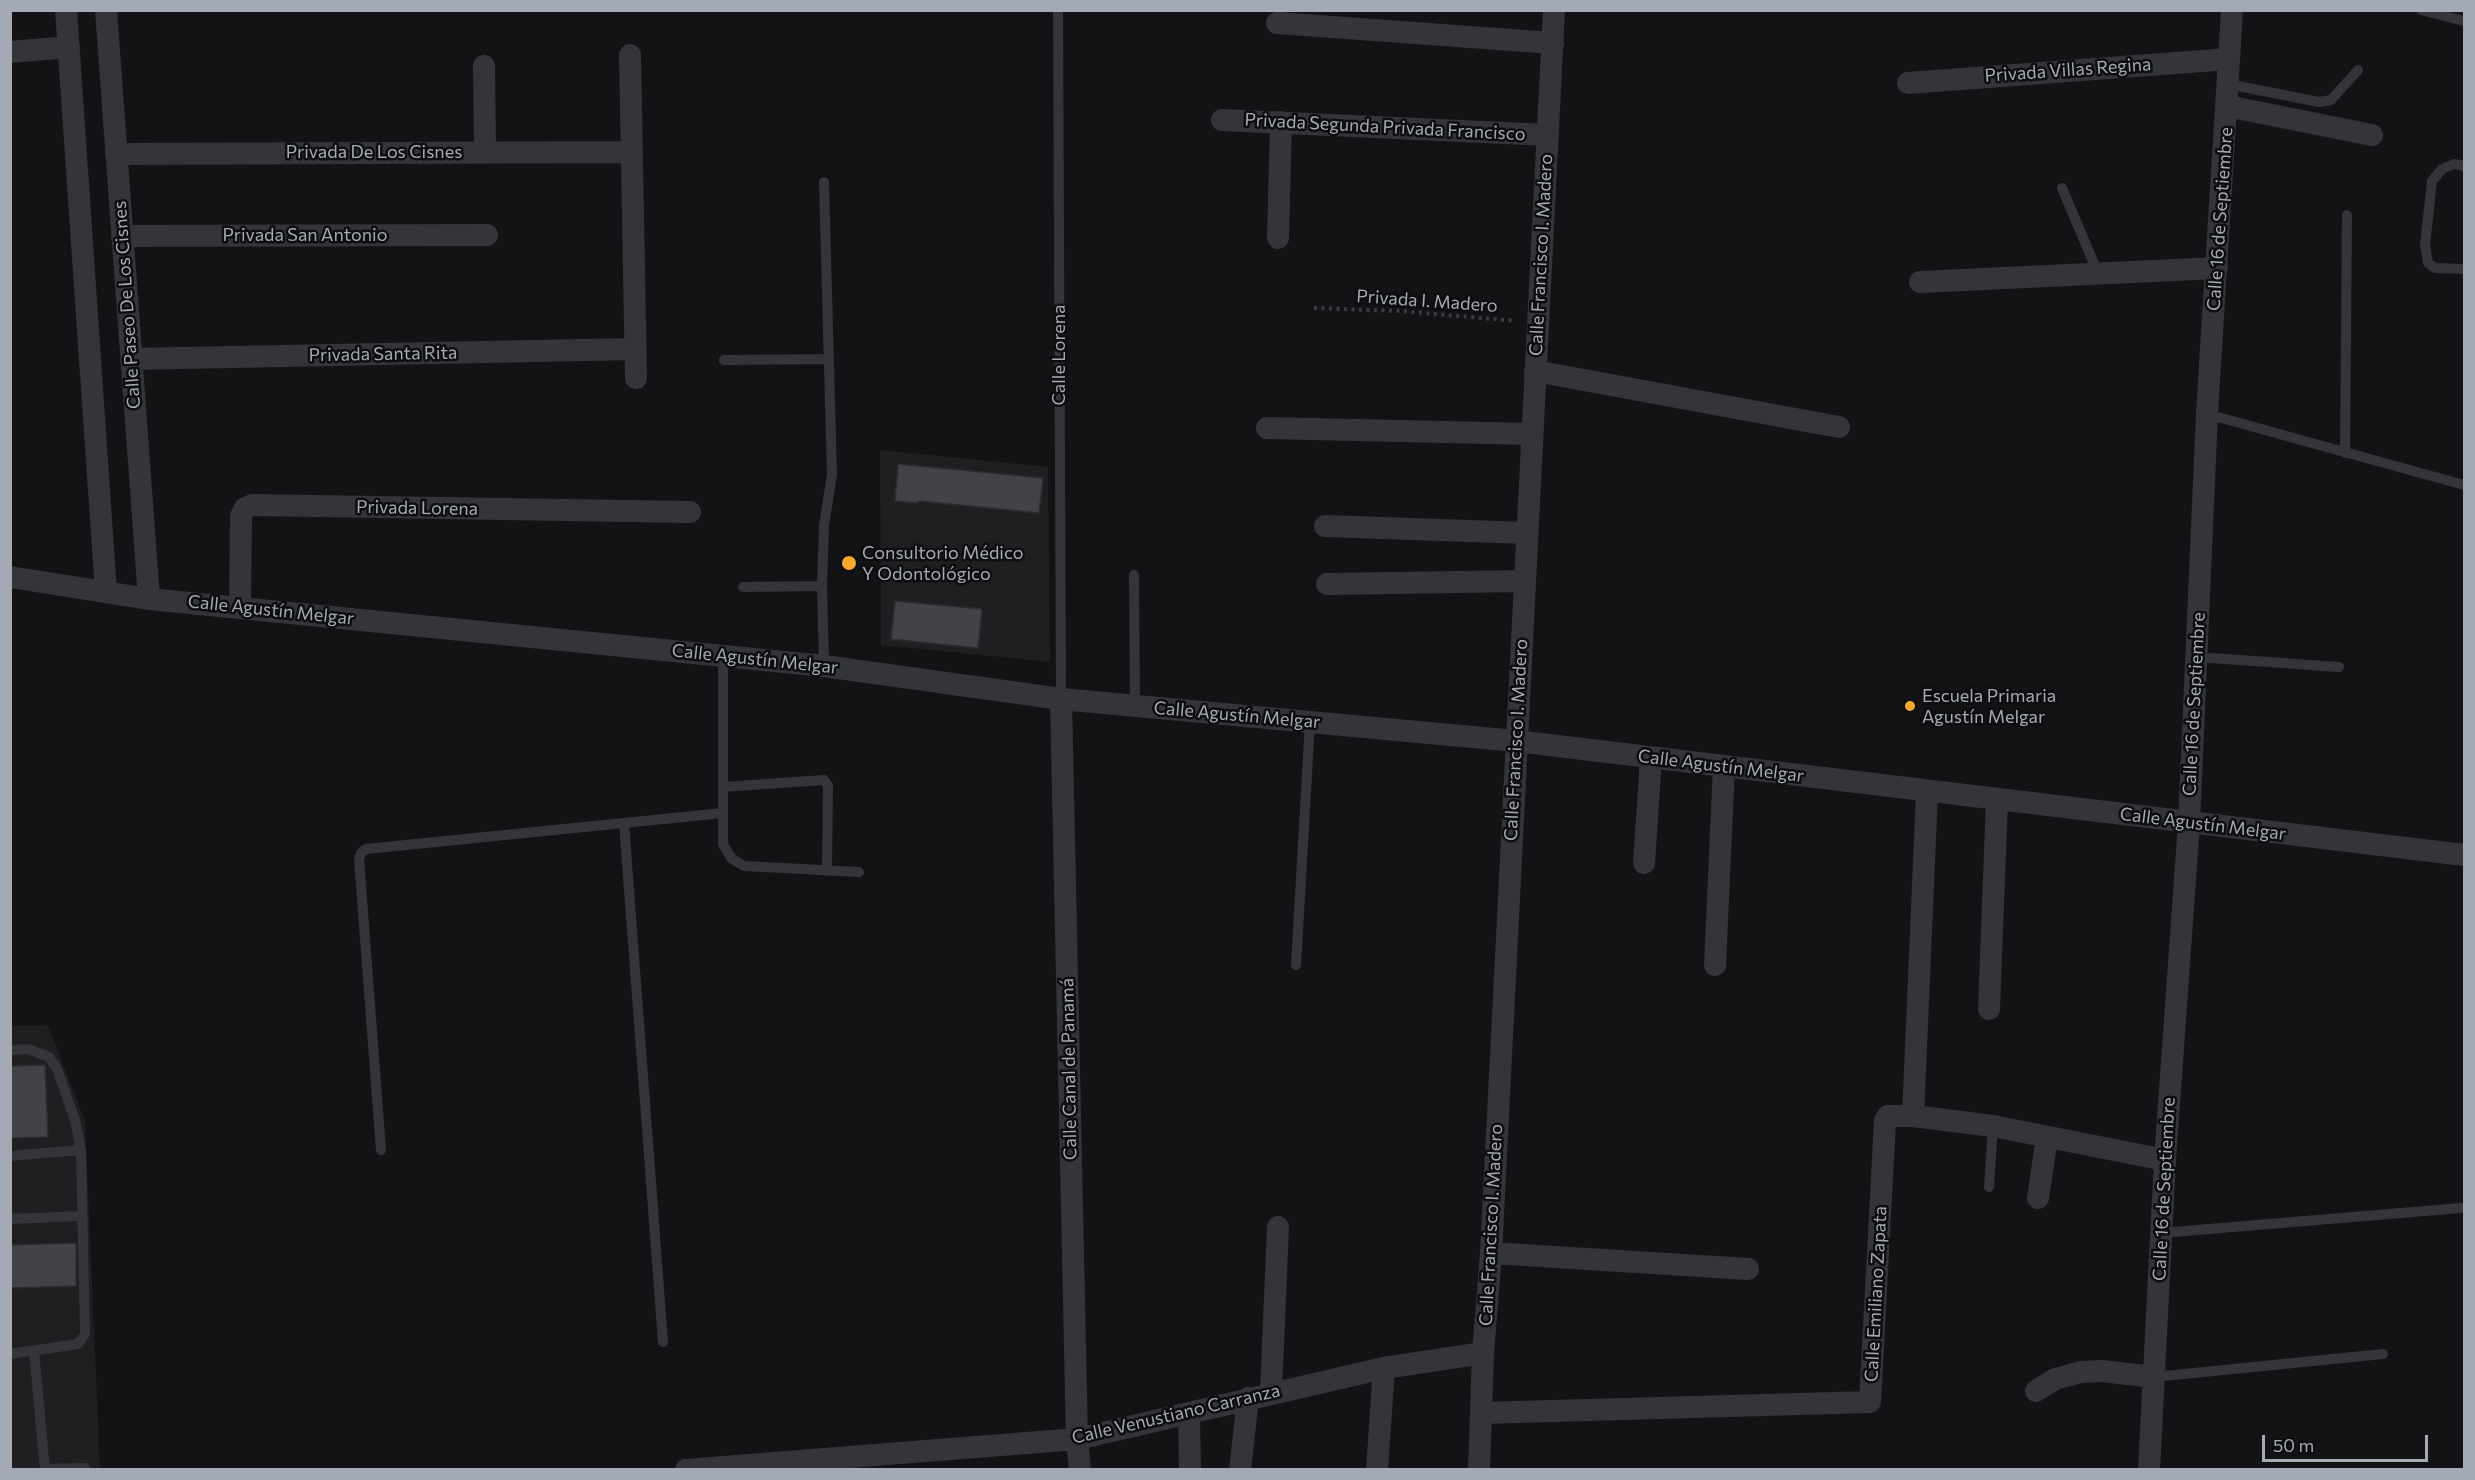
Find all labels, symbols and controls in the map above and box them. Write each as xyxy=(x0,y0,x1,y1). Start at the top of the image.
street label: Privada Villas Regina xyxy=(1984,53,2152,87)
street label: Privada Segunda Privada Francisco xyxy=(1244,109,1526,145)
street label: Calle 16 de Septiembre xyxy=(2203,126,2237,312)
street label: Privada De Los Cisnes xyxy=(286,141,462,163)
street label: Calle Francisco I. Madero xyxy=(1525,153,1557,357)
street label: Calle Paseo De Los Cisnes xyxy=(109,200,145,410)
street label: Privada San Antonio xyxy=(222,224,388,246)
street label: Privada I. Madero xyxy=(1356,285,1498,317)
street label: Calle Lorena xyxy=(1048,305,1070,405)
street label: Privada Santa Rita xyxy=(308,342,458,366)
street label: Privada Lorena xyxy=(356,496,478,520)
place label: Consultorio Médico Y Odontológico xyxy=(862,542,1024,584)
marker: Consultorio Médico Y Odontológico xyxy=(840,554,858,572)
street label: Calle Agustín Melgar xyxy=(187,591,355,629)
street label: Calle 16 de Septiembre xyxy=(2178,612,2210,796)
street label: Calle Francisco I. Madero xyxy=(1500,638,1532,842)
street label: Calle Agustín Melgar xyxy=(671,640,839,678)
place label: Escuela Primaria Agustín Melgar xyxy=(1922,685,2056,728)
street label: Calle Agustín Melgar xyxy=(1153,697,1321,733)
marker: Escuela Primaria Agustín Melgar xyxy=(1903,699,1917,713)
street label: Calle Agustín Melgar xyxy=(1637,745,1805,787)
street label: Calle Agustín Melgar xyxy=(2119,803,2287,845)
street label: Calle Canal de Panamá xyxy=(1057,978,1081,1160)
street label: Calle 16 de Septiembre xyxy=(2148,1097,2180,1281)
street label: Calle Francisco I. Madero xyxy=(1475,1123,1507,1327)
street label: Calle Emiliano Zapata xyxy=(1861,1205,1891,1383)
street label: Calle Venustiano Carranza xyxy=(1070,1380,1282,1448)
scale bar xyxy=(2265,1423,2432,1461)
text: 50 m xyxy=(2273,1434,2314,1456)

